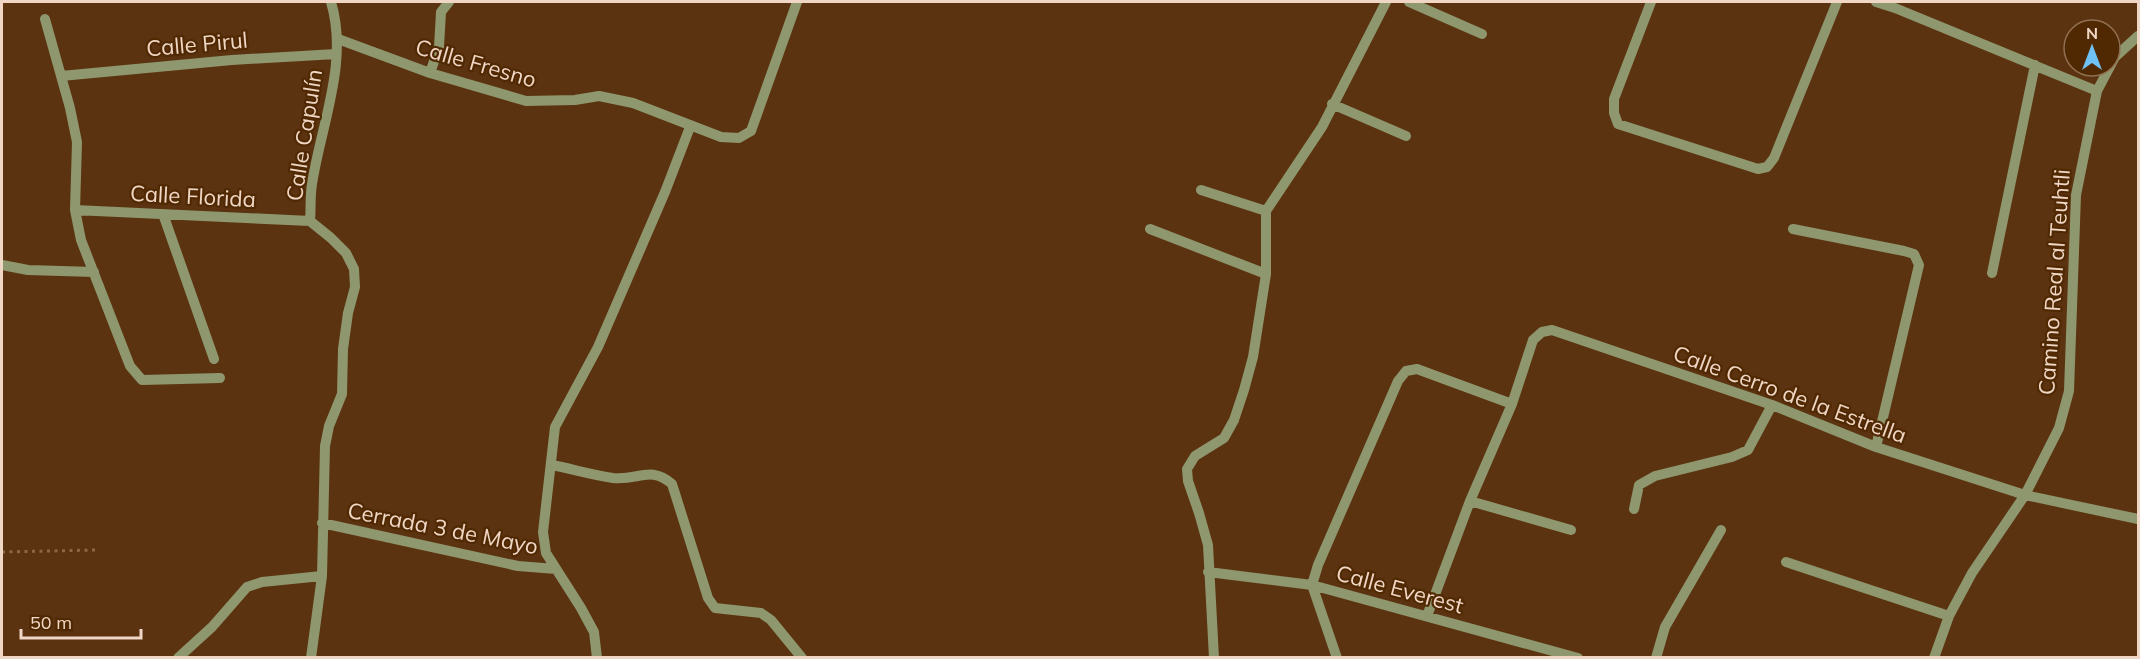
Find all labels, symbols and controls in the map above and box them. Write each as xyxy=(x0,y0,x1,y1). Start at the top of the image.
north arrow xyxy=(2062,18,2122,78)
text: N xyxy=(2086,23,2098,43)
street label: Calle Pirul xyxy=(145,26,249,62)
street label: Calle Fresno xyxy=(412,32,540,94)
street label: Calle Capulín xyxy=(280,67,328,203)
street label: Camino Real al Teuhtli xyxy=(2032,168,2076,396)
street label: Calle Florida xyxy=(129,179,257,213)
street label: Calle Cerro de la Estrella xyxy=(1669,339,1911,449)
street label: Cerrada 3 de Mayo xyxy=(345,496,541,560)
street label: Calle Everest xyxy=(1333,559,1467,620)
scale bar xyxy=(21,602,141,640)
text: 50 m xyxy=(30,611,72,634)

